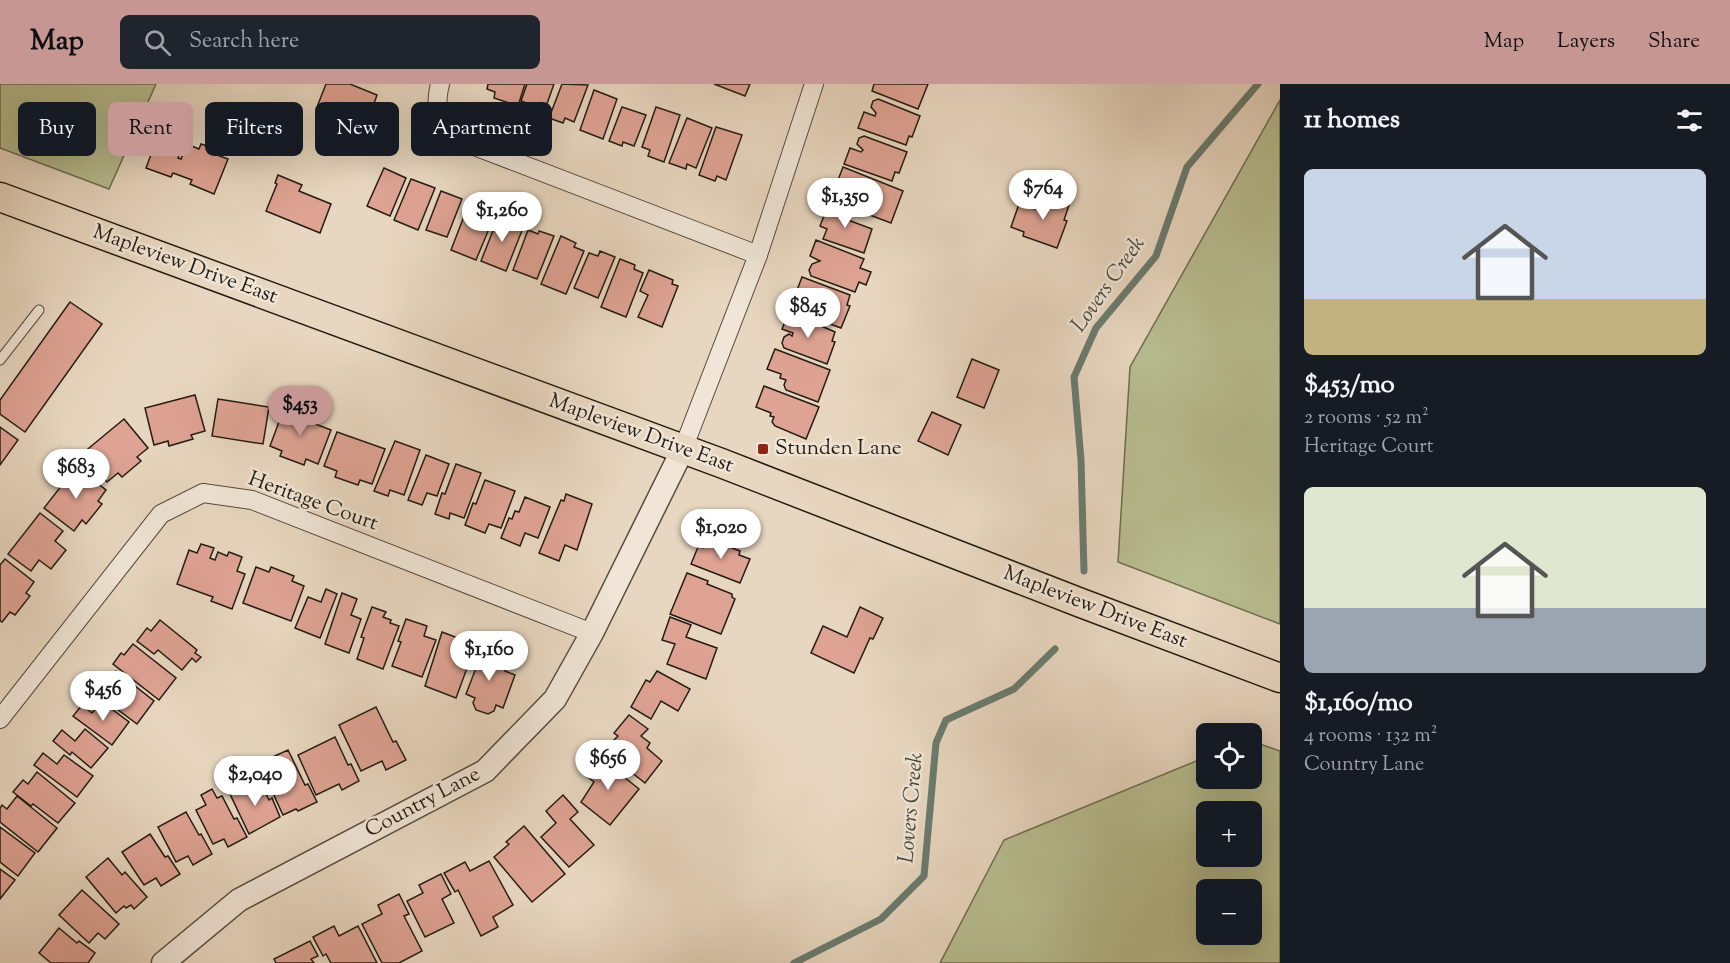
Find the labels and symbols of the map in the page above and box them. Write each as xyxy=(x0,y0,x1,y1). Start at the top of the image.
pin: $764 xyxy=(1007,170,1079,221)
pin: $1,350 xyxy=(796,178,894,229)
pin: $1,260 xyxy=(453,192,551,243)
street label: Mapleview Drive East xyxy=(88,218,282,312)
water label: Lovers Creek xyxy=(1064,230,1154,340)
pin: $845 xyxy=(772,288,844,339)
pin: $453 xyxy=(264,386,336,437)
street label: Mapleview Drive East xyxy=(544,387,738,481)
place label: Stunden Lane xyxy=(775,434,902,464)
marker: Stunden Lane xyxy=(756,442,770,456)
pin: $683 xyxy=(40,449,112,500)
street label: Heritage Court xyxy=(244,465,382,539)
pin: $1,020 xyxy=(672,509,770,560)
street label: Mapleview Drive East xyxy=(999,559,1191,657)
pin: $1,160 xyxy=(440,631,538,682)
pin: $456 xyxy=(67,671,139,722)
pin: $656 xyxy=(572,740,644,791)
water label: Lovers Creek xyxy=(891,751,933,865)
pin: $2,040 xyxy=(206,756,304,807)
street label: Country Lane xyxy=(360,760,486,846)

